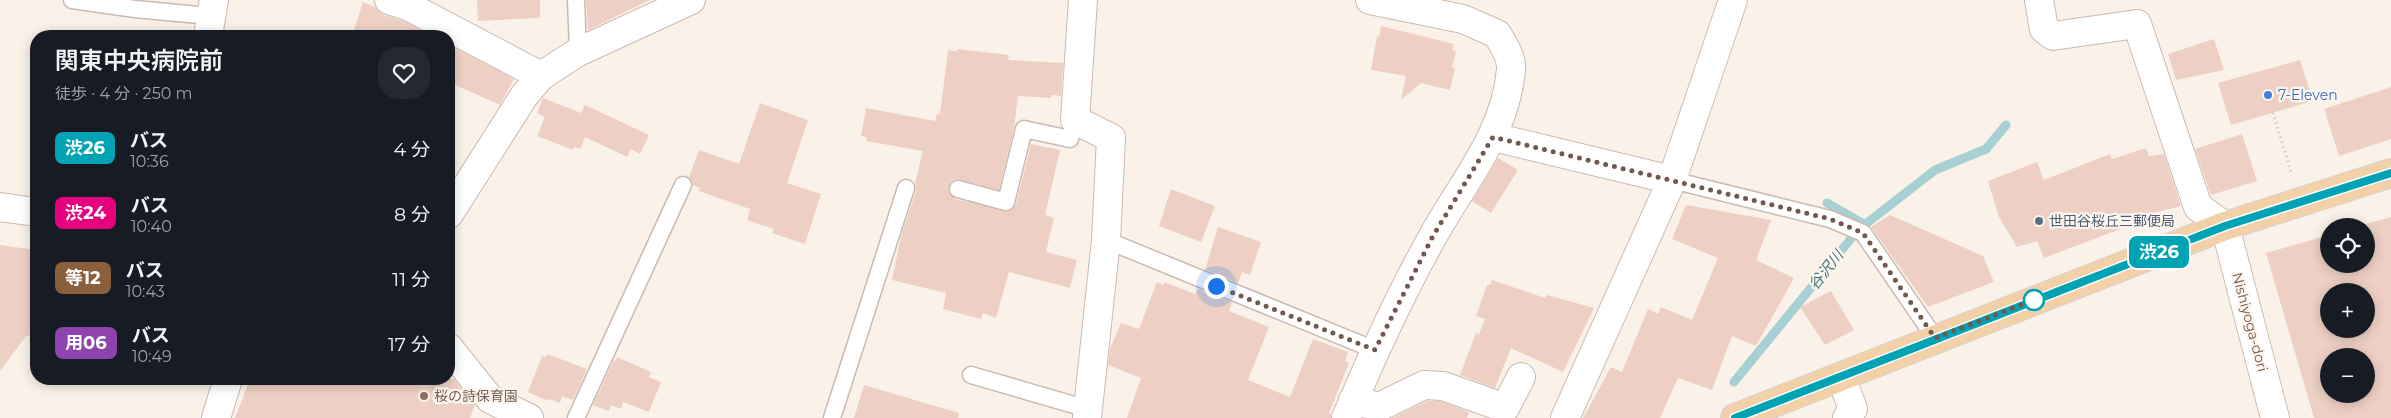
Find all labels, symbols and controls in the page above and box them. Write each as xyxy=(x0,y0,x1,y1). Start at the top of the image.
text: 関東中央病院前 xyxy=(55,46,223,75)
button: heart xyxy=(378,47,430,99)
text: 徒歩 · 4 分 · 250 m xyxy=(55,84,193,103)
place label: 7-Eleven xyxy=(2278,86,2338,104)
marker: 7-Eleven xyxy=(2262,89,2274,101)
text: バス xyxy=(130,129,168,152)
text: 渋26 xyxy=(65,137,105,159)
text: 4 分 xyxy=(393,138,430,161)
text: 10:36 xyxy=(130,152,169,171)
text: バス xyxy=(131,194,169,217)
text: 渋24 xyxy=(65,202,106,224)
text: 8 分 xyxy=(394,203,430,226)
place label: 世田谷桜丘三郵便局 xyxy=(2049,212,2175,230)
marker: 世田谷桜丘三郵便局 xyxy=(2033,215,2045,227)
text: 10:40 xyxy=(131,217,172,236)
map controls xyxy=(2320,218,2375,403)
button: locate xyxy=(2320,218,2375,273)
line badge: 渋26 xyxy=(2130,236,2188,268)
text: 渋26 xyxy=(2139,241,2179,263)
water label: 谷沢川 xyxy=(1804,245,1848,293)
text: バス xyxy=(126,259,164,282)
text: 等12 xyxy=(65,267,101,289)
text: 11 分 xyxy=(392,268,430,291)
street label: Nishiyoga-dori xyxy=(2228,270,2272,374)
your location xyxy=(1204,274,1229,299)
text: 10:43 xyxy=(126,282,165,301)
button: + xyxy=(2320,283,2375,338)
unlabelled marker xyxy=(2023,289,2045,311)
text: バス xyxy=(132,324,170,347)
text: 用06 xyxy=(65,332,107,354)
text: 17 分 xyxy=(388,333,430,356)
text: 10:49 xyxy=(132,347,172,366)
button: − xyxy=(2320,348,2375,403)
place label: 桜の詩保育園 xyxy=(434,387,518,405)
marker: 桜の詩保育園 xyxy=(418,390,430,402)

